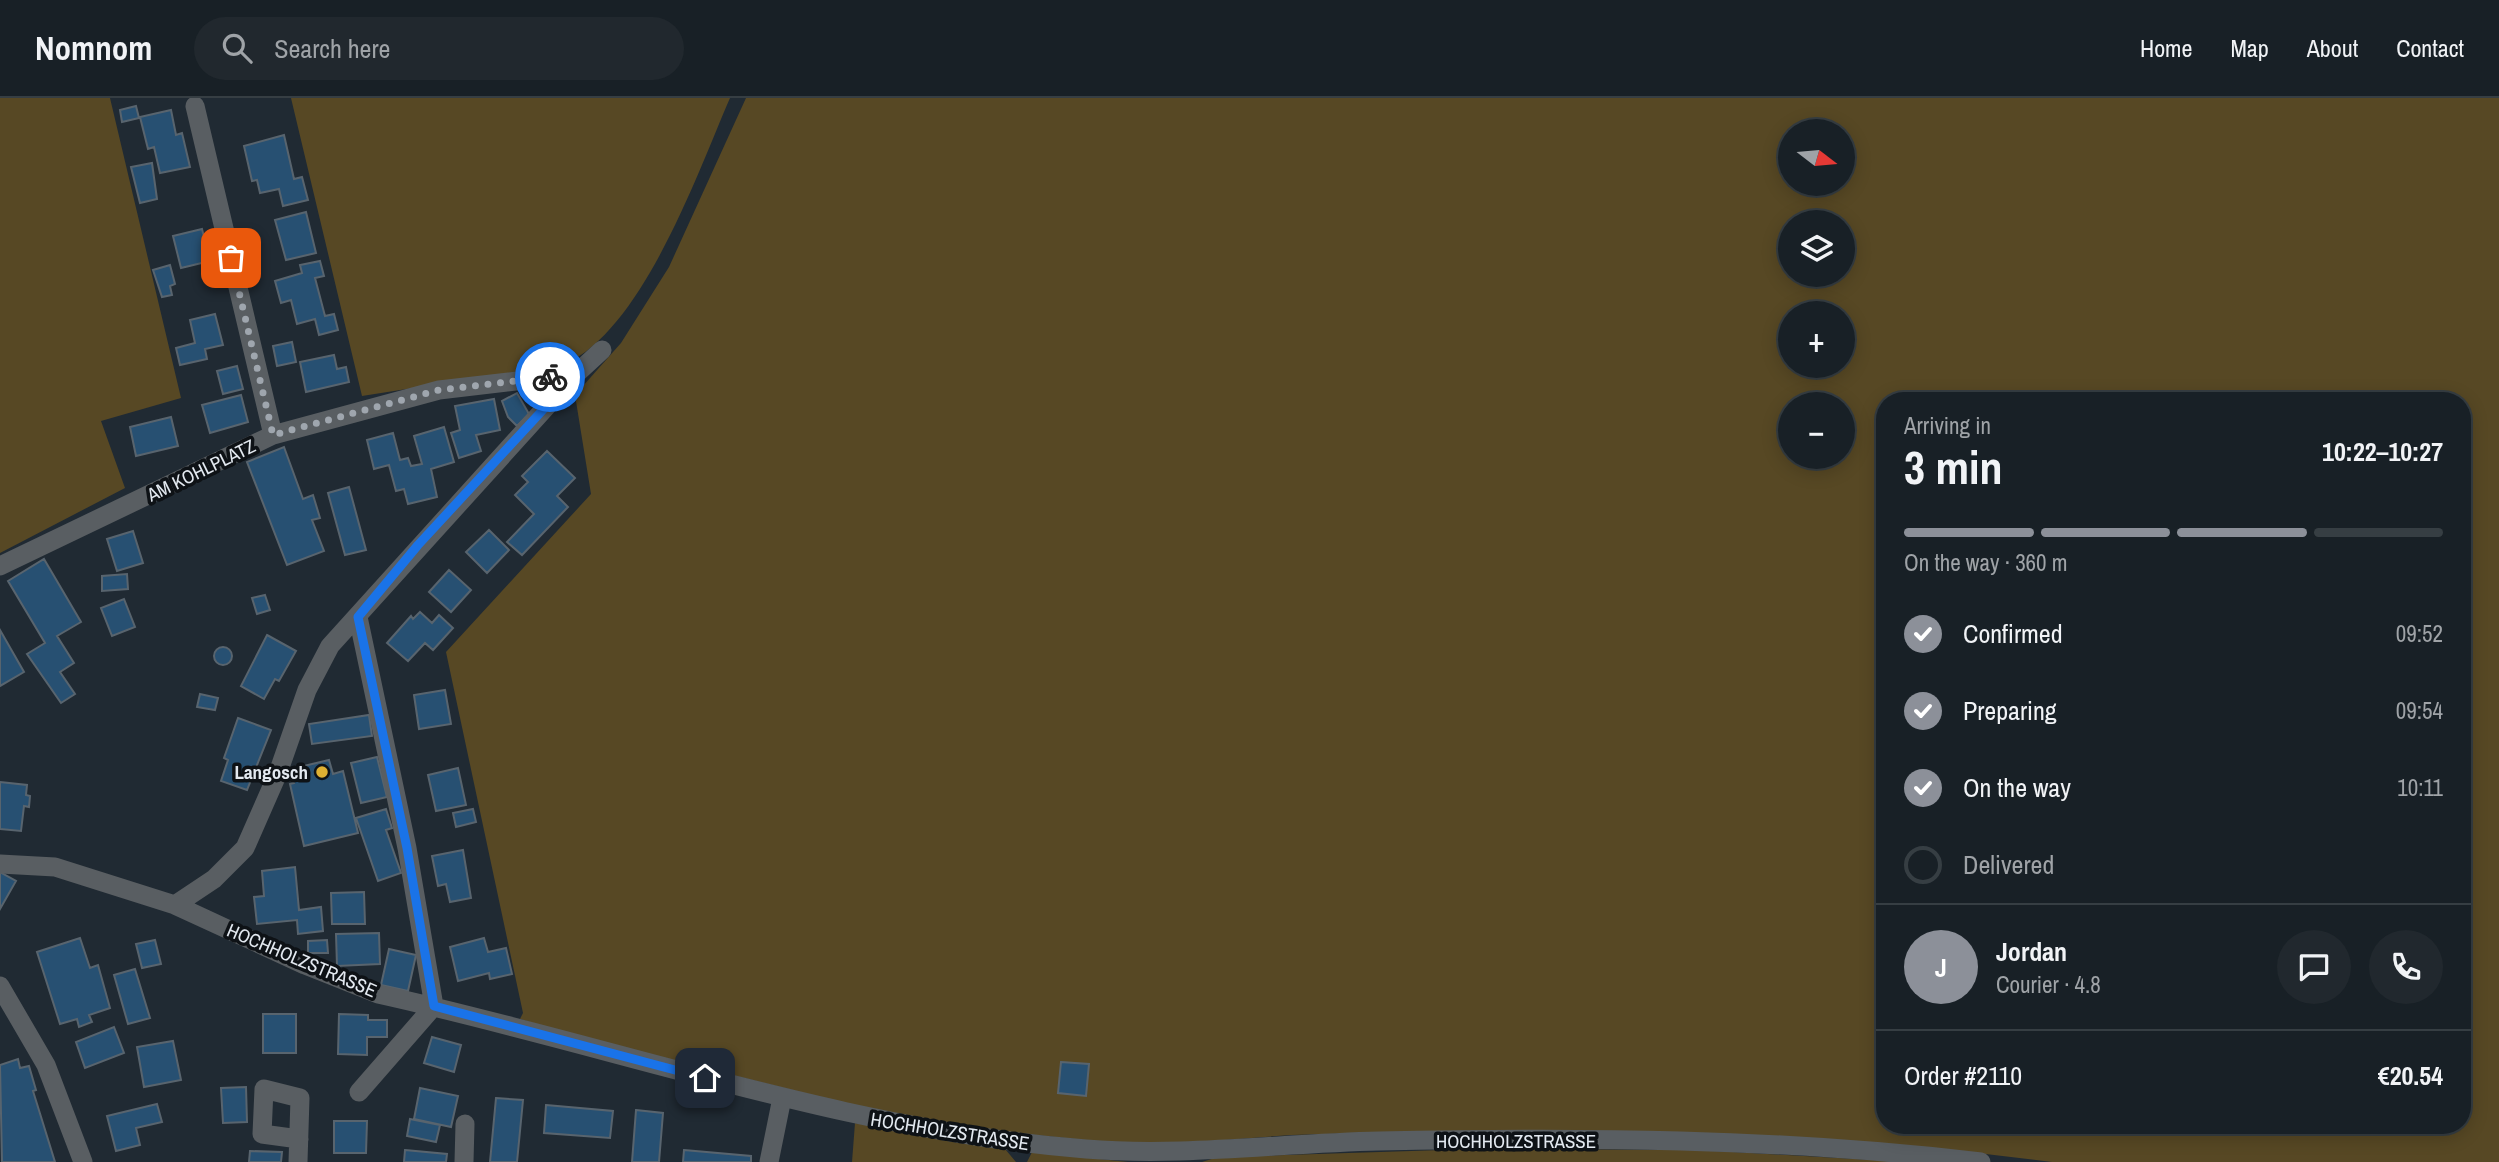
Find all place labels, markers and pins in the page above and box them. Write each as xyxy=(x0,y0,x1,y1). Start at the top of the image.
pin xyxy=(201,228,261,288)
place label: Langosch xyxy=(234,759,308,785)
marker: Langosch xyxy=(314,764,330,780)
pin xyxy=(675,1048,735,1108)

